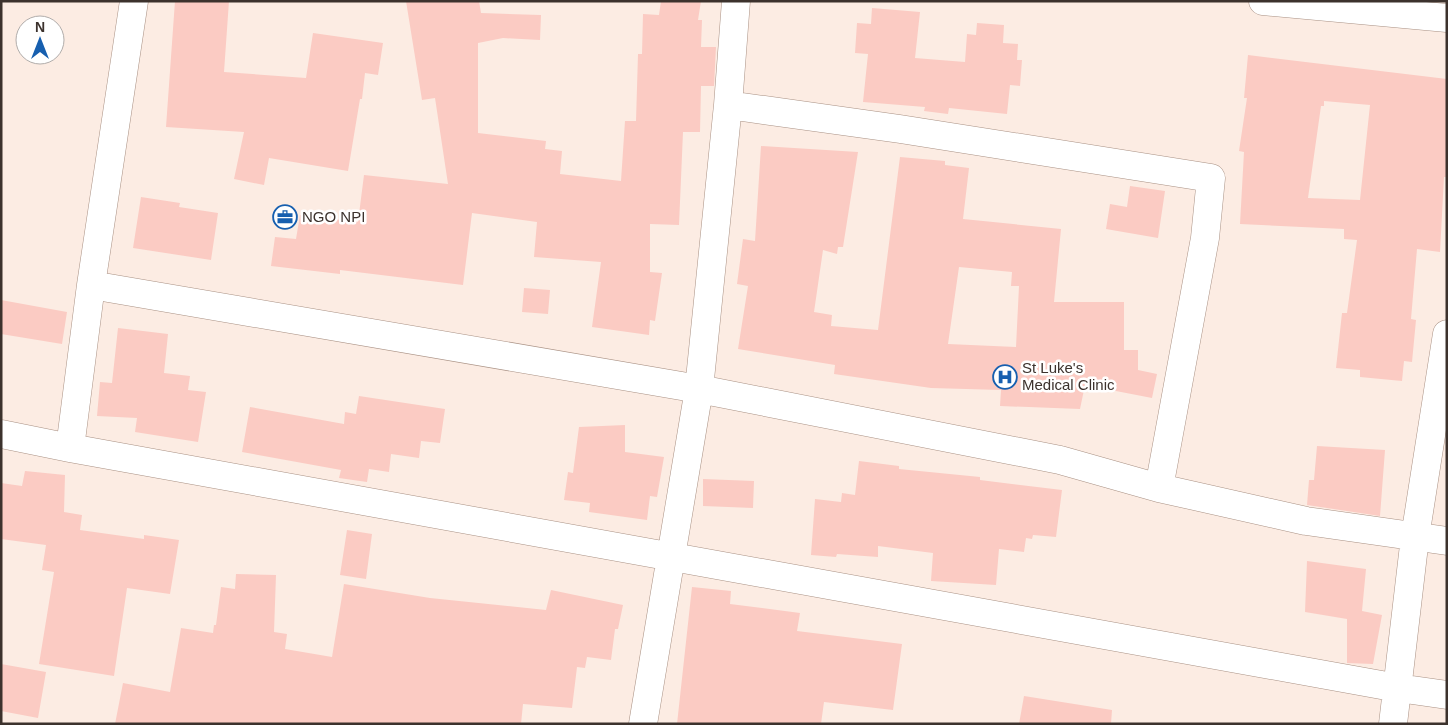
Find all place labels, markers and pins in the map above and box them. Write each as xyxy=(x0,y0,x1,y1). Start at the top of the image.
office icon: NGO NPI xyxy=(272,204,298,230)
place label: NGO NPI xyxy=(302,208,365,225)
place label: St Luke's Medical Clinic xyxy=(1022,359,1115,393)
hospital icon: St Luke's Medical Clinic xyxy=(992,364,1018,390)

